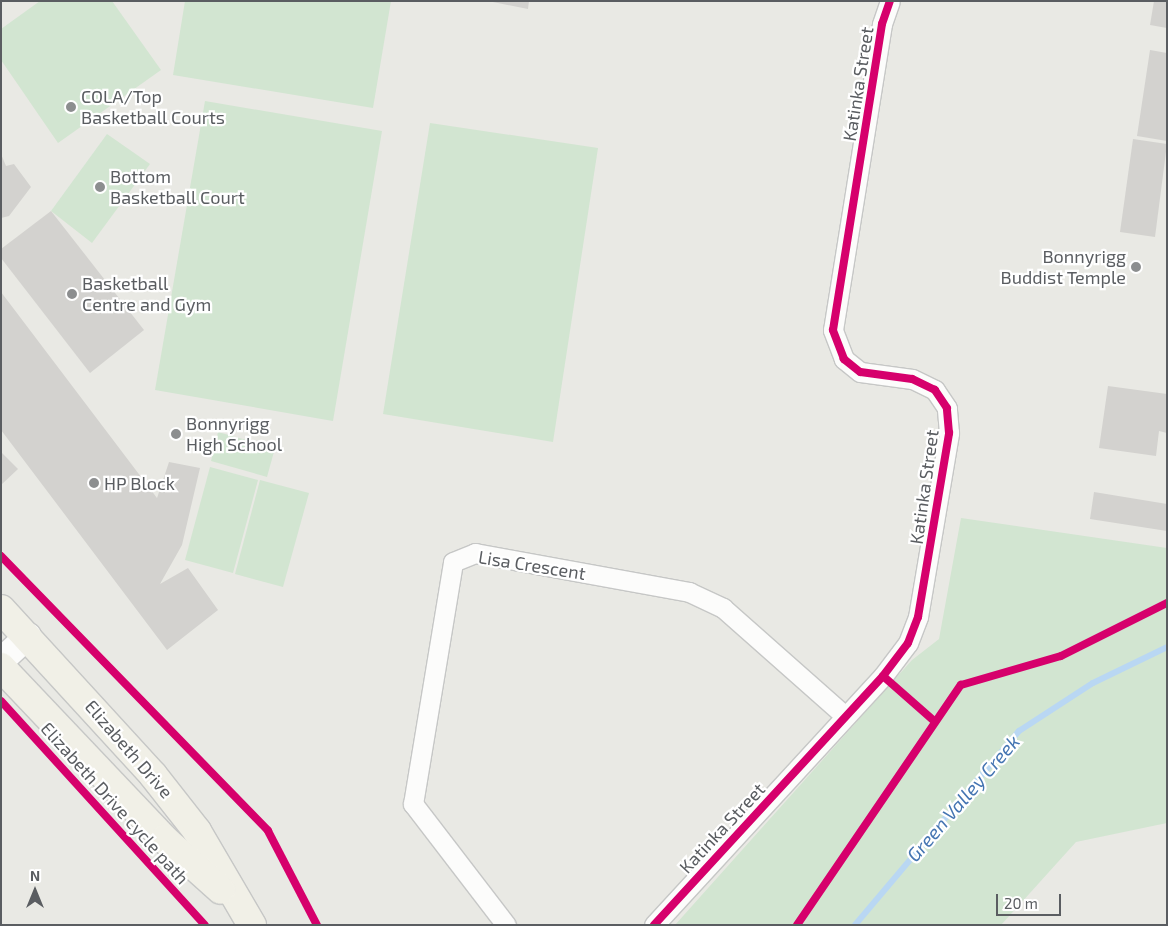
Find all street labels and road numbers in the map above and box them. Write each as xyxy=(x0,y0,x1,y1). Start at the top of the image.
street label: Katinka Street xyxy=(838,25,878,143)
street label: Katinka Street xyxy=(905,428,943,546)
street label: Lisa Crescent xyxy=(477,546,587,584)
street label: Elizabeth Drive xyxy=(81,696,177,802)
street label: Elizabeth Drive cycle path xyxy=(37,718,193,888)
street label: Katinka Street xyxy=(675,778,769,878)

